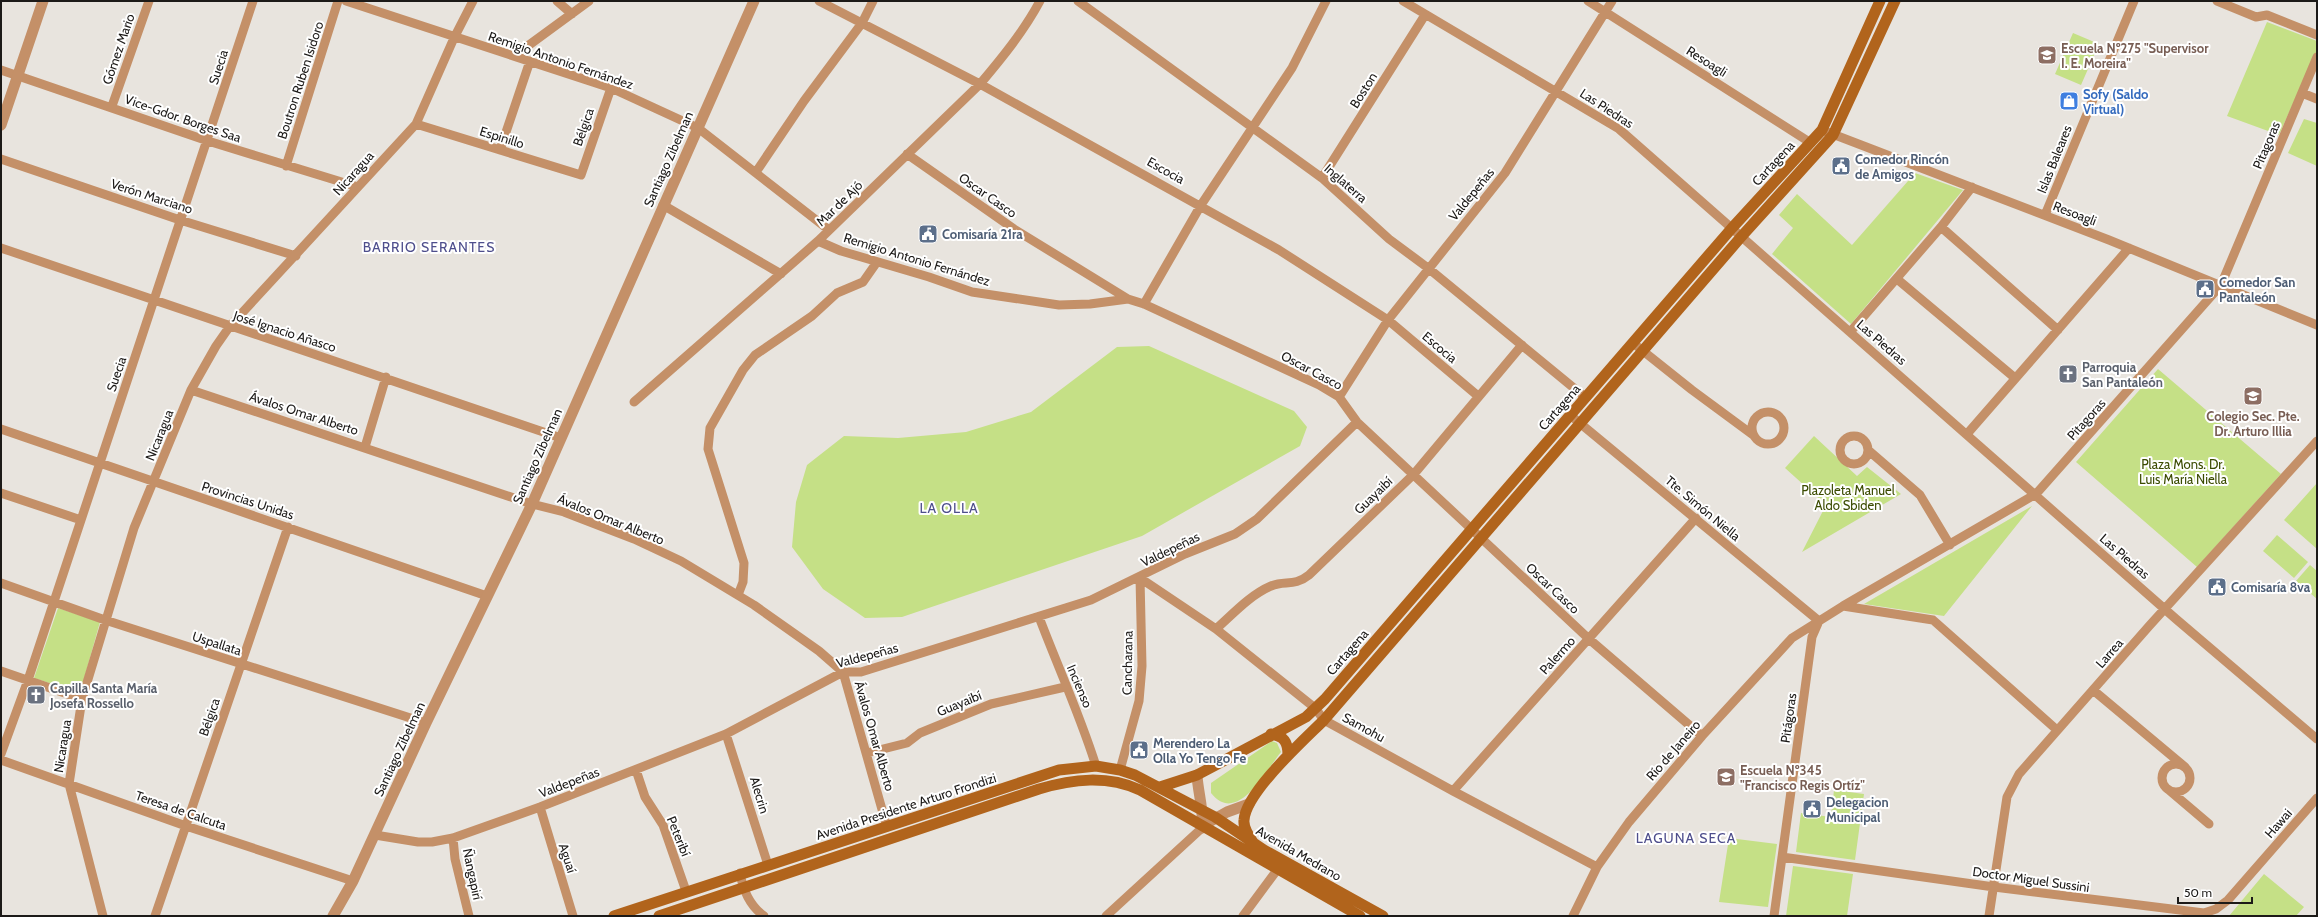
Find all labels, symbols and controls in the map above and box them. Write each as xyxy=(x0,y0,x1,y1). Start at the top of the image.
street label: Gómez Mario xyxy=(98,12,138,86)
street label: Boutron Ruben Isidoro xyxy=(273,19,327,141)
street label: Remigio Antonio Fernández xyxy=(486,28,636,92)
place label: Escuela Nº275 "Supervisor I. E. Moreira" xyxy=(2061,40,2209,71)
street label: Resoagli xyxy=(1684,42,1730,80)
school or university icon: Escuela Nº275 "Supervisor I. E. Moreira" xyxy=(2036,44,2058,66)
street label: Suecia xyxy=(205,47,231,87)
street label: Boston xyxy=(1346,69,1380,111)
street label: Las Piedras xyxy=(1577,85,1637,132)
place label: Sofy (Saldo Virtual) xyxy=(2083,86,2149,117)
shop icon: Sofy (Saldo Virtual) xyxy=(2058,90,2080,112)
street label: Vice-Gdor. Borges Saa xyxy=(123,91,244,146)
street label: Bélgica xyxy=(569,105,597,148)
street label: Santiago Zibelman xyxy=(640,109,696,209)
street label: Pitagoras xyxy=(2249,118,2283,171)
street label: Islas Baleares xyxy=(2033,122,2075,195)
street label: Espinillo xyxy=(478,123,526,151)
street label: Cartagena xyxy=(1748,137,1798,189)
street label: Nicaragua xyxy=(329,147,377,198)
place label: Comedor Rincón de Amigos xyxy=(1855,151,1949,182)
street label: Escocia xyxy=(1144,153,1188,187)
public building icon: Comedor Rincón de Amigos xyxy=(1830,155,1852,177)
street label: Inglaterra xyxy=(1321,160,1371,206)
street label: Valdepeñas xyxy=(1445,164,1498,224)
street label: Oscar Casco xyxy=(956,169,1020,221)
street label: Verón Marciano xyxy=(109,175,195,217)
street label: Mar de Ajó xyxy=(812,177,866,230)
street label: Resoagli xyxy=(2051,197,2099,229)
public building icon: Comisaría 21ra xyxy=(917,223,939,245)
place label: Comisaría 21ra xyxy=(942,226,1023,242)
street label: Remigio Antonio Fernández xyxy=(842,229,992,289)
district label: BARRIO SERANTES xyxy=(363,238,495,256)
place label: Comedor San Pantaleón xyxy=(2219,274,2295,305)
public building icon: Comedor San Pantaleón xyxy=(2194,278,2216,300)
street label: José Ignacio Añasco xyxy=(231,307,338,355)
street label: Las Piedras xyxy=(1854,316,1911,368)
street label: Escocia xyxy=(1419,328,1461,367)
street label: Oscar Casco xyxy=(1279,347,1345,393)
street label: Suecia xyxy=(103,354,130,394)
place label: Parroquia San Pantaleón xyxy=(2082,359,2163,390)
church icon: Parroquia San Pantaleón xyxy=(2057,363,2079,385)
street label: Cartagena xyxy=(1535,380,1584,433)
school or university icon: Colegio Sec. Pte. Dr. Arturo Illia xyxy=(2242,385,2264,407)
street label: Ávalos Omar Alberto xyxy=(248,387,361,438)
street label: Pitagoras xyxy=(2063,395,2109,443)
street label: Nicaragua xyxy=(142,406,177,463)
street label: Santiago Zibelman xyxy=(509,406,565,506)
place label: Colegio Sec. Pte. Dr. Arturo Illia xyxy=(2206,408,2300,439)
park label: Plaza Mons. Dr. Luis María Niella xyxy=(2139,456,2228,487)
street label: Tte. Simón Niella xyxy=(1662,472,1744,545)
street label: Guayaibí xyxy=(1351,473,1396,517)
street label: Provincias Unidas xyxy=(200,478,297,523)
park label: Plazoleta Manuel Aldo Sbiden xyxy=(1801,482,1895,513)
street label: Ávalos Omar Alberto xyxy=(555,489,667,548)
district label: LA OLLA xyxy=(919,499,979,517)
street label: Valdepeñas xyxy=(1138,528,1203,570)
street label: Las Piedras xyxy=(2097,530,2154,582)
street label: Oscar Casco xyxy=(1523,559,1583,617)
public building icon: Comisaría 8va xyxy=(2206,576,2228,598)
place label: Comisaría 8va xyxy=(2231,579,2311,595)
street label: Cartagena xyxy=(1323,625,1372,678)
street label: Uspallata xyxy=(190,628,244,659)
street label: Cancharana xyxy=(1118,630,1136,695)
street label: Palermo xyxy=(1536,633,1578,677)
street label: Larrea xyxy=(2092,634,2127,671)
street label: Valdepeñas xyxy=(834,639,900,671)
street label: Incienso xyxy=(1064,662,1096,710)
street label: Ávalos Omar Alberto xyxy=(852,679,899,793)
place label: Capilla Santa María Josefa Rossello xyxy=(49,680,158,711)
church icon: Capilla Santa María Josefa Rossello xyxy=(25,684,47,706)
street label: Guayaibí xyxy=(934,687,984,719)
street label: Pitágoras xyxy=(1777,692,1799,744)
street label: Bélgica xyxy=(195,695,223,738)
street label: Santiago Zibelman xyxy=(370,699,428,799)
street label: Samohu xyxy=(1340,709,1388,745)
street label: Nicaragua xyxy=(50,717,74,774)
street label: Río de Janeiro xyxy=(1642,717,1704,783)
place label: Merendero La Olla Yo Tengo Fe xyxy=(1153,735,1246,766)
public building icon: Merendero La Olla Yo Tengo Fe xyxy=(1128,739,1150,761)
place label: Escuela Nº345 "Francisco Regis Ortíz" xyxy=(1740,762,1865,793)
street label: Valdepeñas xyxy=(537,763,602,801)
school or university icon: Escuela Nº345 "Francisco Regis Ortíz" xyxy=(1715,766,1737,788)
street label: Avenida Presidente Arturo Frondizi xyxy=(814,769,998,843)
street label: Alecrin xyxy=(747,775,773,815)
street label: Teresa de Calcuta xyxy=(133,787,229,833)
place label: Delegacion Municipal xyxy=(1826,794,1889,825)
public building icon: Delegacion Municipal xyxy=(1801,798,1823,820)
street label: Hawai xyxy=(2261,805,2295,841)
street label: Peteribí xyxy=(664,814,694,859)
street label: Avenida Medrano xyxy=(1253,822,1345,884)
district label: LAGUNA SECA xyxy=(1636,829,1736,847)
street label: Aguaí xyxy=(556,841,580,875)
street label: Ñangapirí xyxy=(460,847,486,901)
street label: Doctor Miguel Sussini xyxy=(1971,863,2091,895)
scale bar xyxy=(2178,879,2252,905)
text: 50 m xyxy=(2184,885,2212,900)

